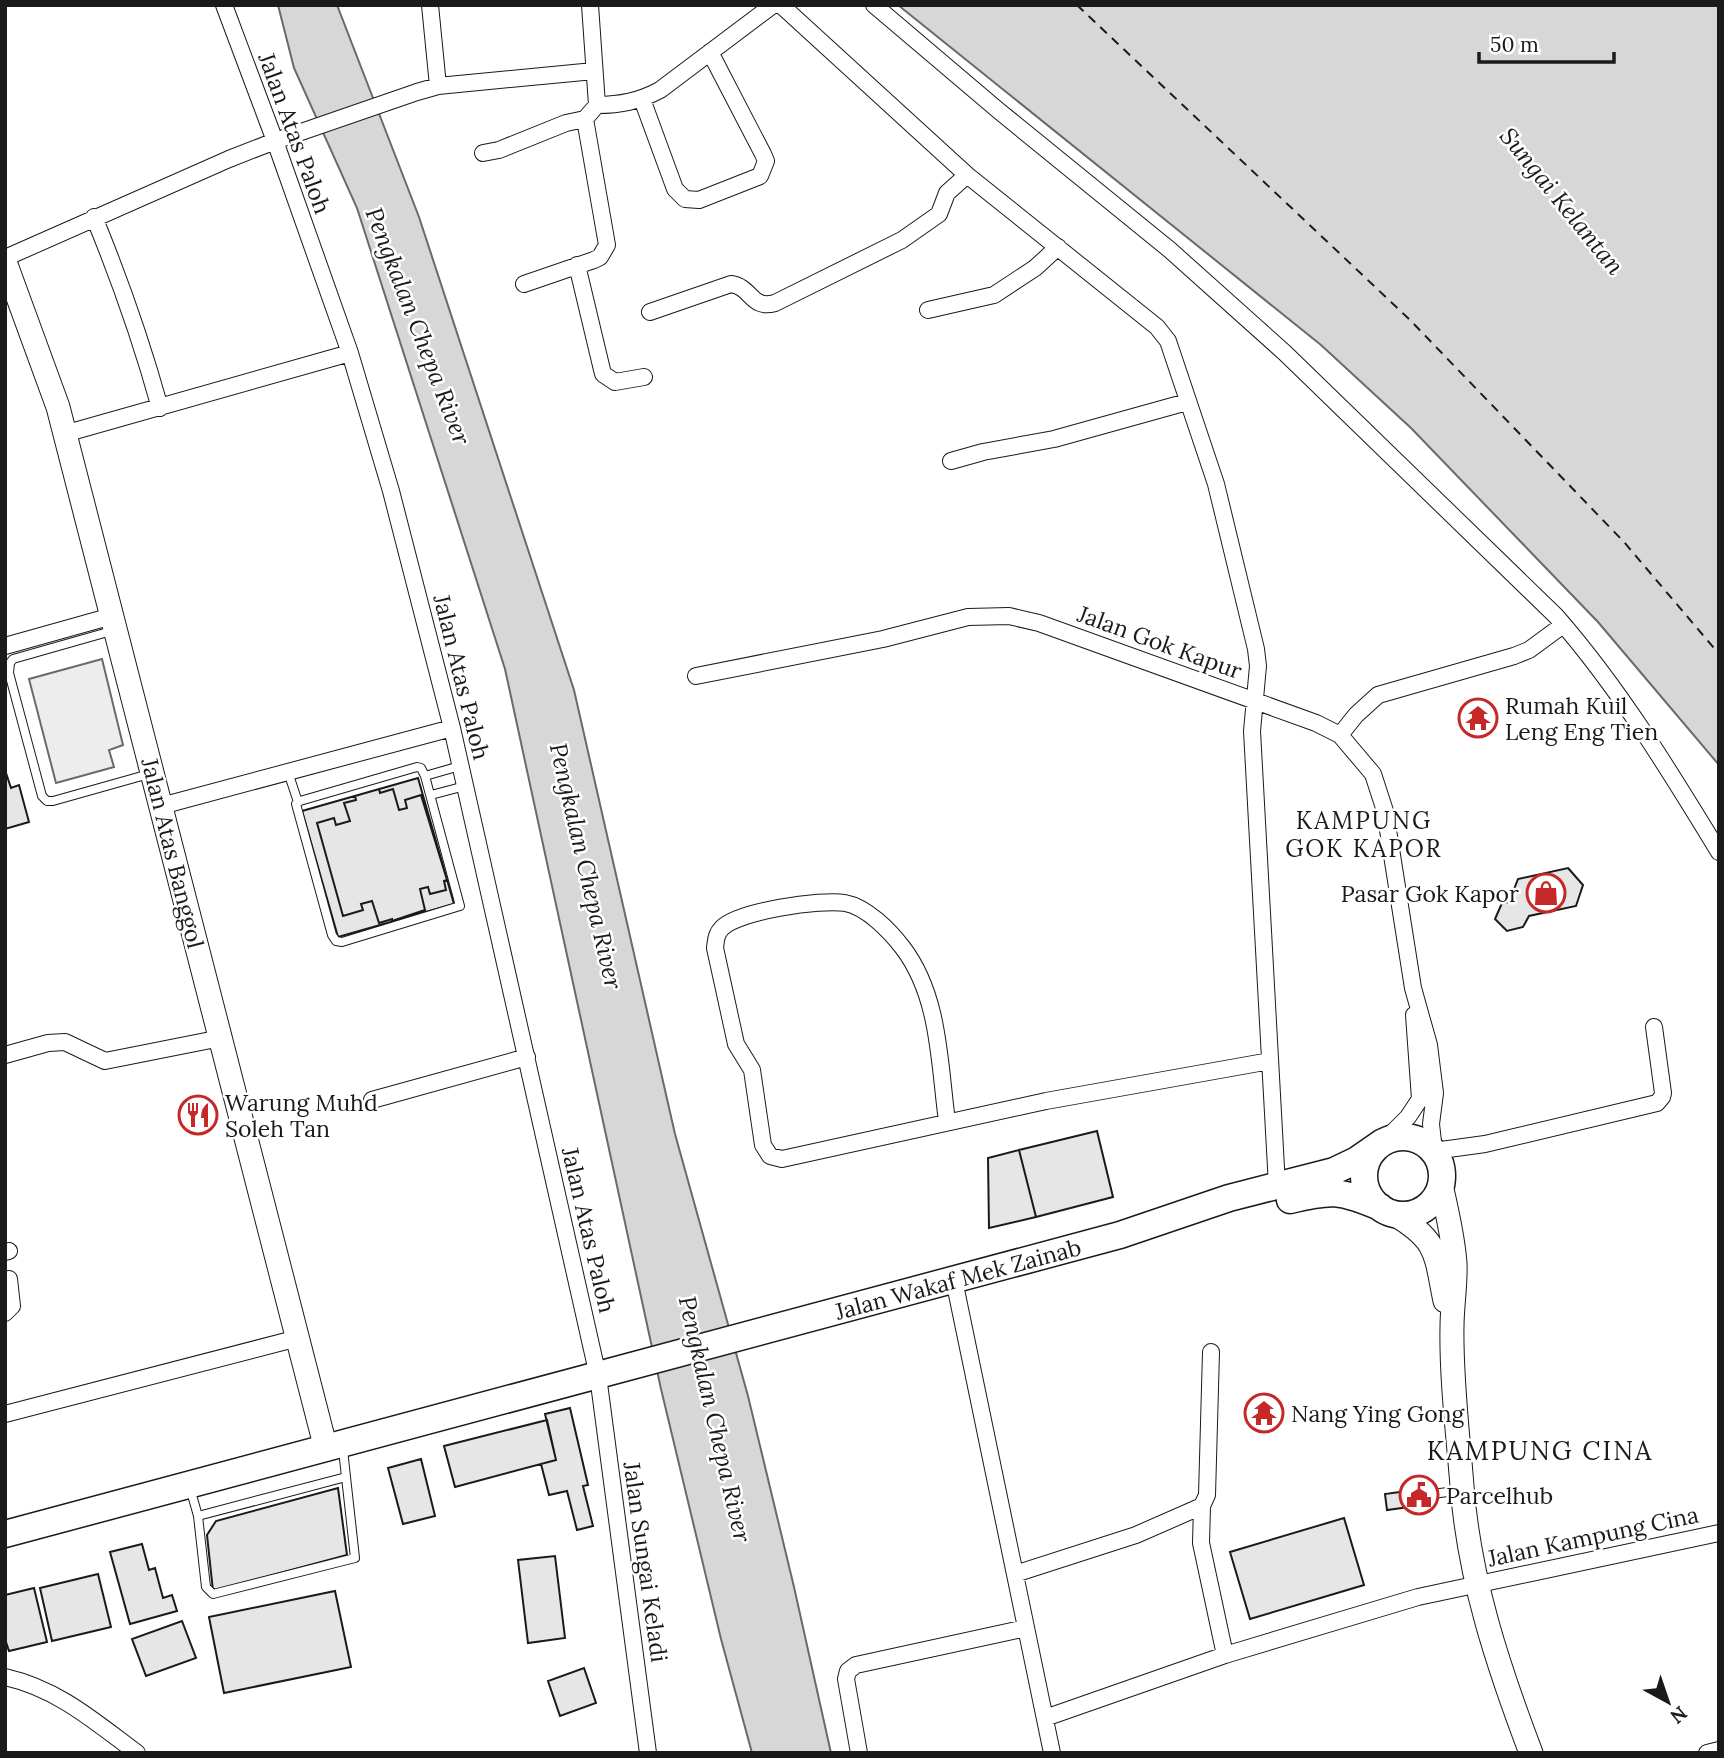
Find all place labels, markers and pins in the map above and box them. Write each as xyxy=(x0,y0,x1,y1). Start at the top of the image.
place label: Rumah Kuil Leng Eng Tien xyxy=(1505,691,1658,746)
temple icon: Rumah Kuil Leng Eng Tien xyxy=(1457,697,1499,739)
shop icon: Pasar Gok Kapor xyxy=(1525,872,1567,914)
place label: Pasar Gok Kapor xyxy=(1341,879,1519,908)
place label: Warung Muhd Soleh Tan xyxy=(225,1088,378,1143)
restaurant icon: Warung Muhd Soleh Tan xyxy=(177,1094,219,1136)
temple icon: Nang Ying Gong xyxy=(1243,1392,1285,1434)
place label: Nang Ying Gong xyxy=(1291,1399,1466,1428)
public building icon: Parcelhub xyxy=(1398,1474,1440,1516)
place label: Parcelhub xyxy=(1446,1481,1553,1510)

